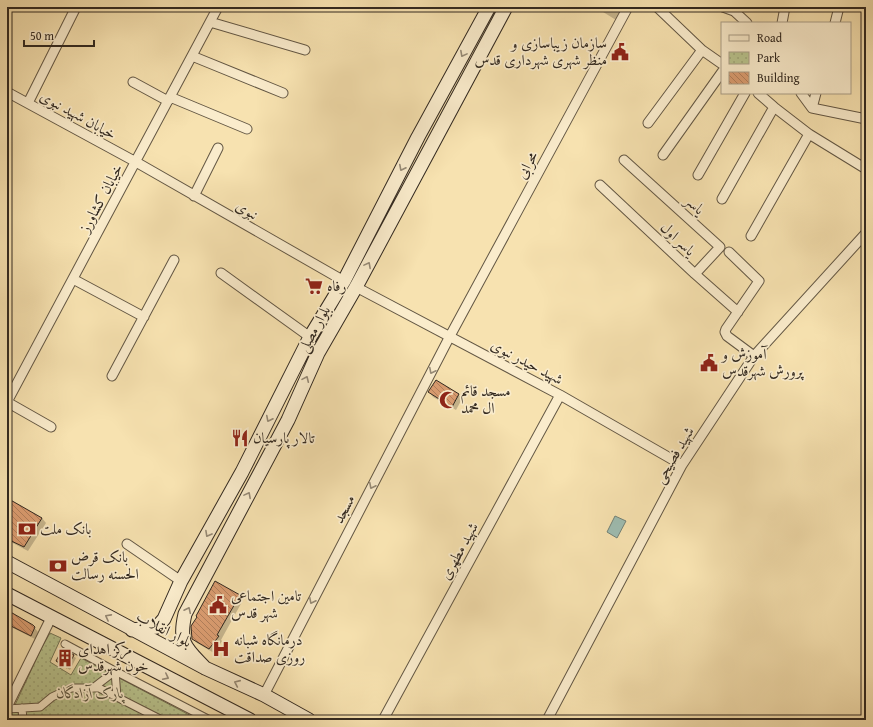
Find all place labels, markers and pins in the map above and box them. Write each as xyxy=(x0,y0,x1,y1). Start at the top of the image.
place label: سازمان زیباسازی و منظر شهری شهرداری قدس xyxy=(474,32,607,70)
public building icon: سازمان زیباسازی و منظر شهری شهرداری قدس xyxy=(610,42,630,62)
place label: رفاه xyxy=(327,275,346,296)
supermarket icon: رفاه xyxy=(304,276,324,296)
place label: آموزش و پرورش شهرقدس xyxy=(720,343,804,381)
public building icon: آموزش و پرورش شهرقدس xyxy=(699,353,719,373)
place label: مسجد قائم ال محمد xyxy=(461,380,511,418)
mosque icon: مسجد قائم ال محمد xyxy=(438,390,458,410)
place label: تالار پارسیان xyxy=(253,427,315,449)
restaurant icon: تالار پارسیان xyxy=(230,428,250,448)
place label: بانک ملت xyxy=(40,518,92,539)
bank icon: بانک ملت xyxy=(17,519,37,539)
place label: بانک قرض الحسنه رسالت xyxy=(71,546,139,584)
bank icon: بانک قرض الحسنه رسالت xyxy=(48,556,68,576)
place label: تامین اجتماعی شهر قدس xyxy=(231,585,301,623)
public building icon: تامین اجتماعی شهر قدس xyxy=(208,595,228,615)
place label: درمانگاه شبانه روزی صداقت xyxy=(234,629,305,667)
place label: مرکز اهدای خون شهرقدس xyxy=(78,638,148,676)
hospital icon: درمانگاه شبانه روزی صداقت xyxy=(211,639,231,659)
building icon: مرکز اهدای خون شهرقدس xyxy=(55,648,75,668)

